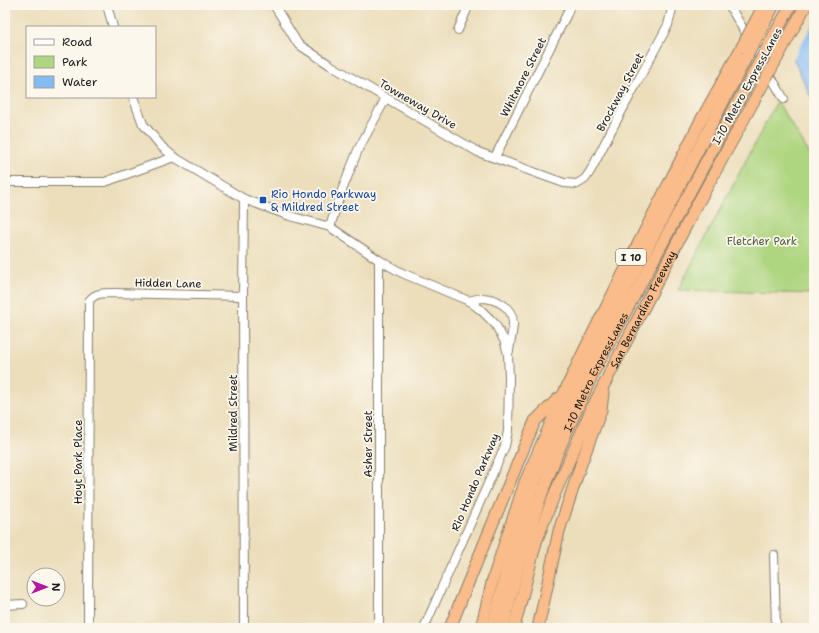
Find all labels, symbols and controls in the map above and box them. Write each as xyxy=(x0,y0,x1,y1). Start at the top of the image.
street label: I-10 Metro ExpressLanes xyxy=(709,25,786,148)
legend xyxy=(26,26,156,98)
text: Road xyxy=(62,34,93,50)
street label: Whitmore Street xyxy=(497,35,550,120)
street label: Brockway Street xyxy=(593,50,648,134)
text: Park xyxy=(62,54,88,70)
text: Water xyxy=(62,74,98,90)
street label: Towneway Drive xyxy=(376,76,459,133)
place label: Rio Hondo Parkway & Mildred Street xyxy=(271,187,376,215)
marker: Rio Hondo Parkway & Mildred Street xyxy=(258,195,268,205)
park label: Fletcher Park xyxy=(727,234,797,249)
street label: San Bernardino Freeway xyxy=(607,248,680,371)
road number: I 10 xyxy=(616,249,646,265)
street label: Hidden Lane xyxy=(134,275,202,292)
street label: I-10 Metro ExpressLanes xyxy=(560,310,632,435)
street label: Mildred Street xyxy=(226,374,241,452)
street label: Asher Street xyxy=(361,410,376,478)
street label: Hoyt Park Place xyxy=(71,420,86,504)
street label: Rio Hondo Parkway xyxy=(448,431,503,534)
north arrow xyxy=(26,567,66,607)
text: N xyxy=(48,583,63,592)

